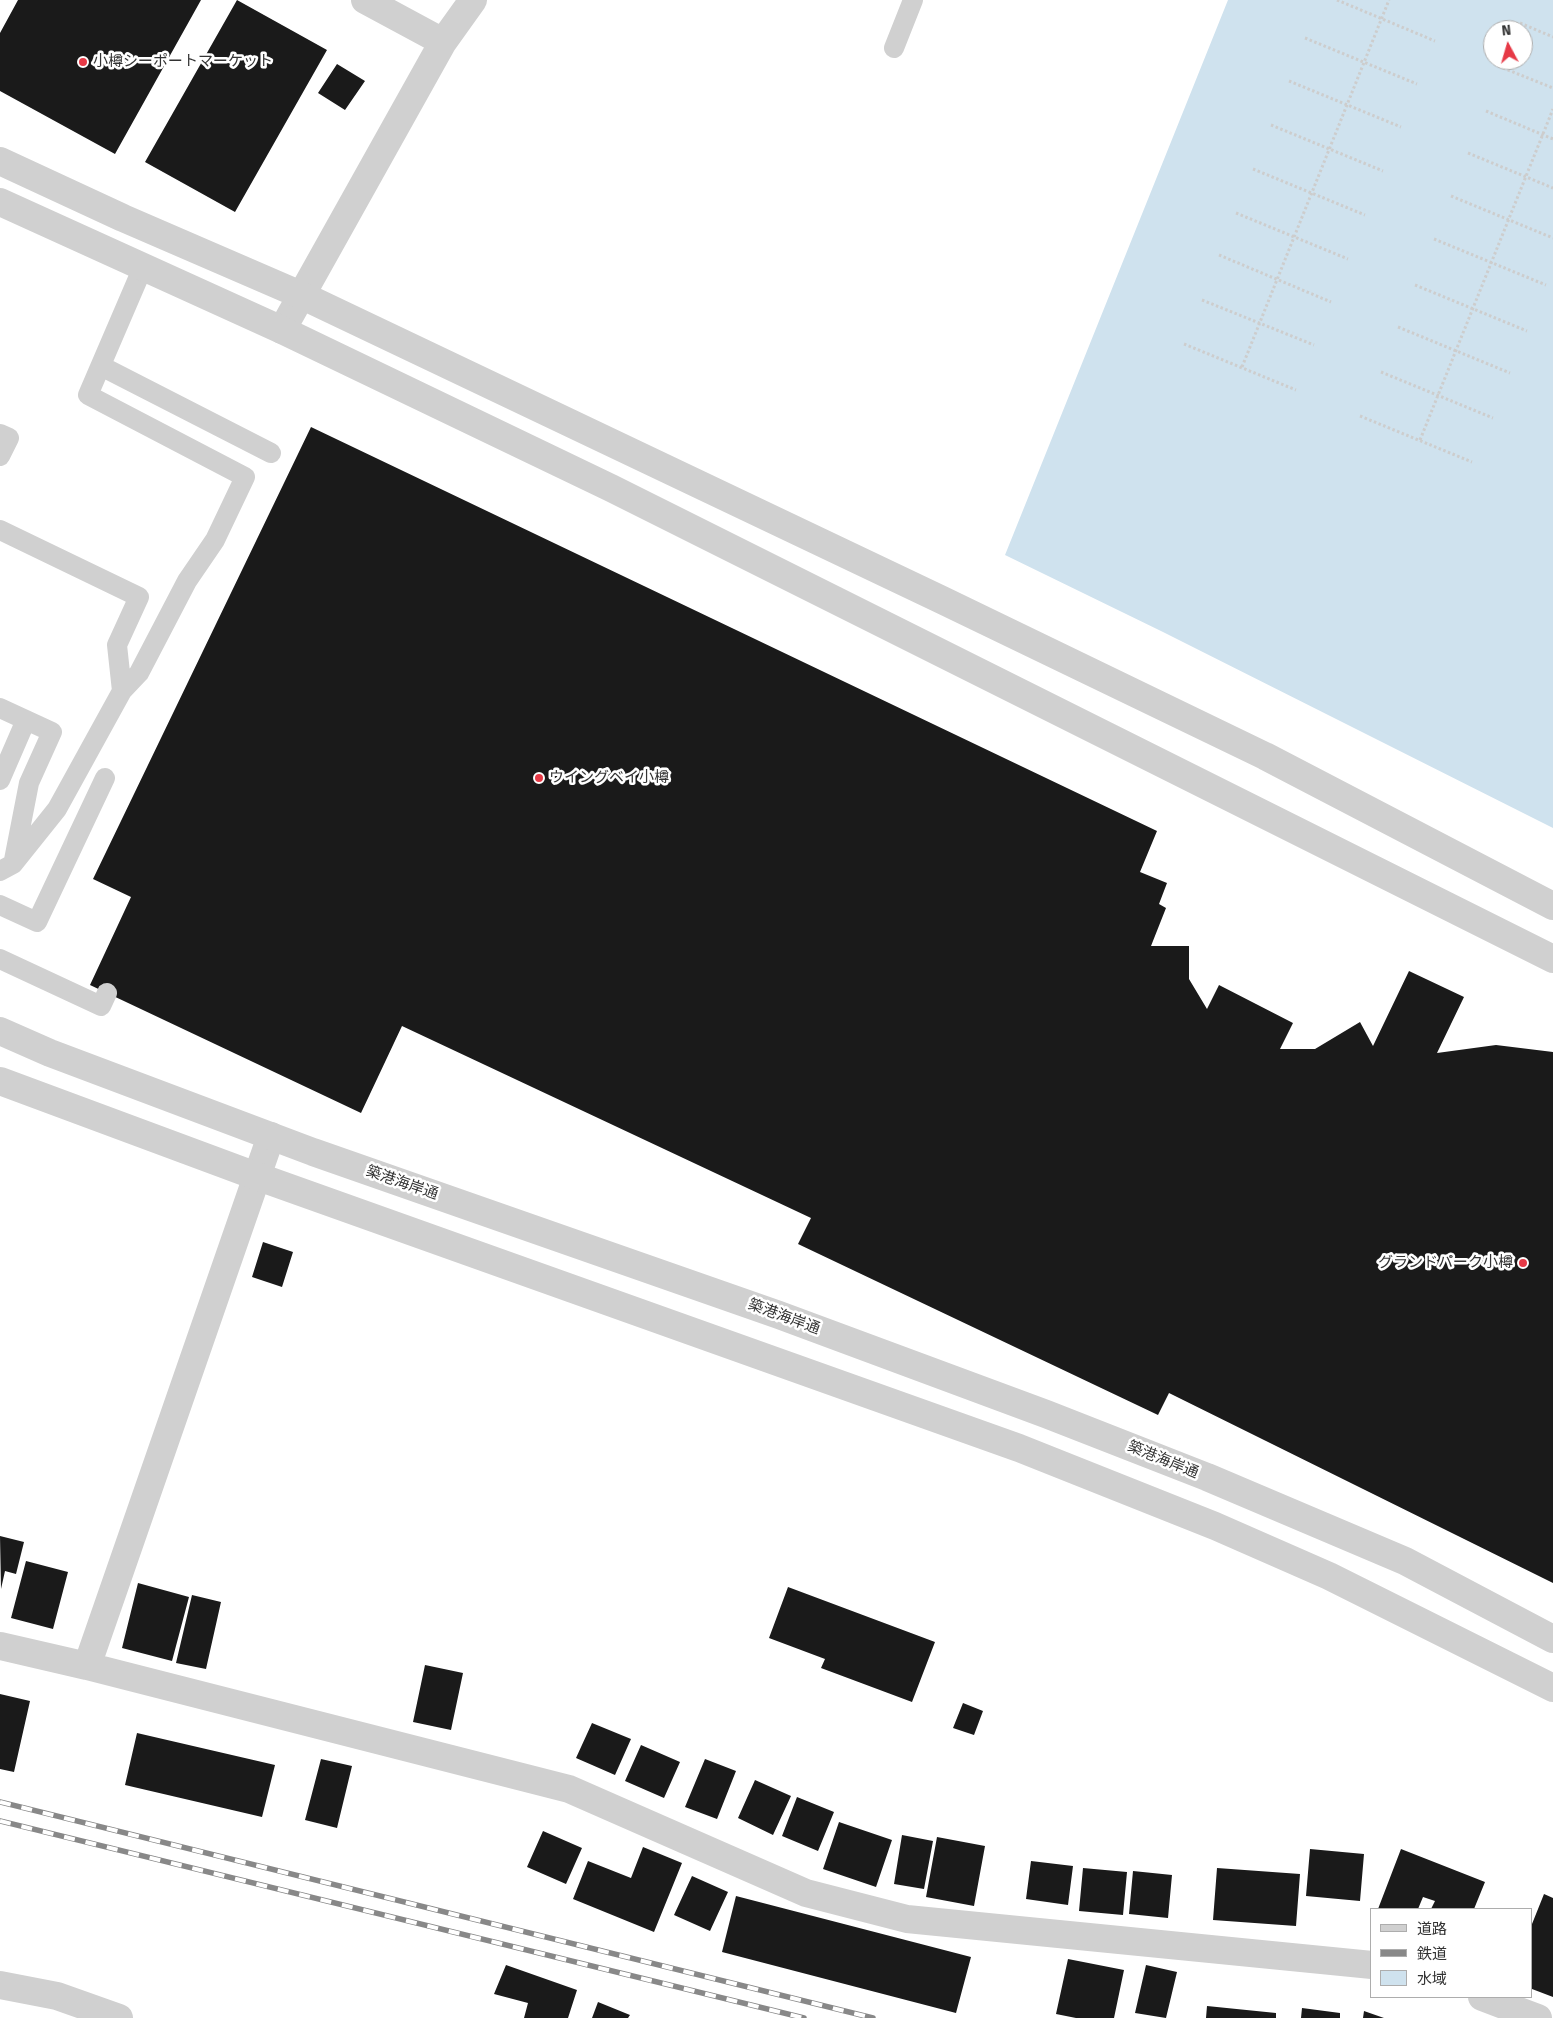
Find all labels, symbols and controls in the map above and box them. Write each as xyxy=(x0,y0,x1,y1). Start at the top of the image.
north arrow xyxy=(1483,20,1533,70)
text: N xyxy=(1501,22,1512,40)
place label: 小樽シーポートマーケット xyxy=(93,53,273,71)
marker: 小樽シーポートマーケット xyxy=(77,56,89,68)
place label: ウイングベイ小樽 xyxy=(549,769,669,787)
marker: ウイングベイ小樽 xyxy=(533,772,545,784)
street label: 築港海岸通 xyxy=(364,1162,440,1204)
place label: グランドパーク小樽 xyxy=(1378,1254,1513,1272)
marker: グランドパーク小樽 xyxy=(1517,1257,1529,1269)
street label: 築港海岸通 xyxy=(746,1296,822,1338)
street label: 築港海岸通 xyxy=(1125,1438,1201,1482)
legend xyxy=(1370,1908,1533,1998)
text: 道路 xyxy=(1417,1920,1447,1938)
text: 鉄道 xyxy=(1417,1945,1447,1963)
text: 水域 xyxy=(1417,1970,1447,1988)

